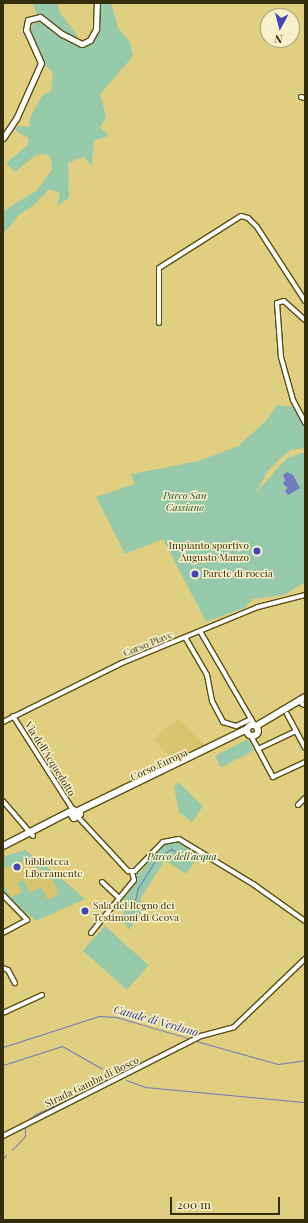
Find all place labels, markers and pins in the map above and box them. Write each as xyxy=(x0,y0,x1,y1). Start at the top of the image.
place label: Impianto sportivo Augusto Manzo xyxy=(169,539,249,562)
marker: Impianto sportivo Augusto Manzo xyxy=(252,546,262,556)
place label: Parete di roccia xyxy=(203,568,273,580)
marker: Parete di roccia xyxy=(190,569,200,579)
place label: biblioteca Liberamente xyxy=(25,855,82,878)
marker: biblioteca Liberamente xyxy=(12,862,22,872)
place label: Sala del Regno dei Testimoni di Geova xyxy=(93,899,179,922)
marker: Sala del Regno dei Testimoni di Geova xyxy=(80,906,90,916)

